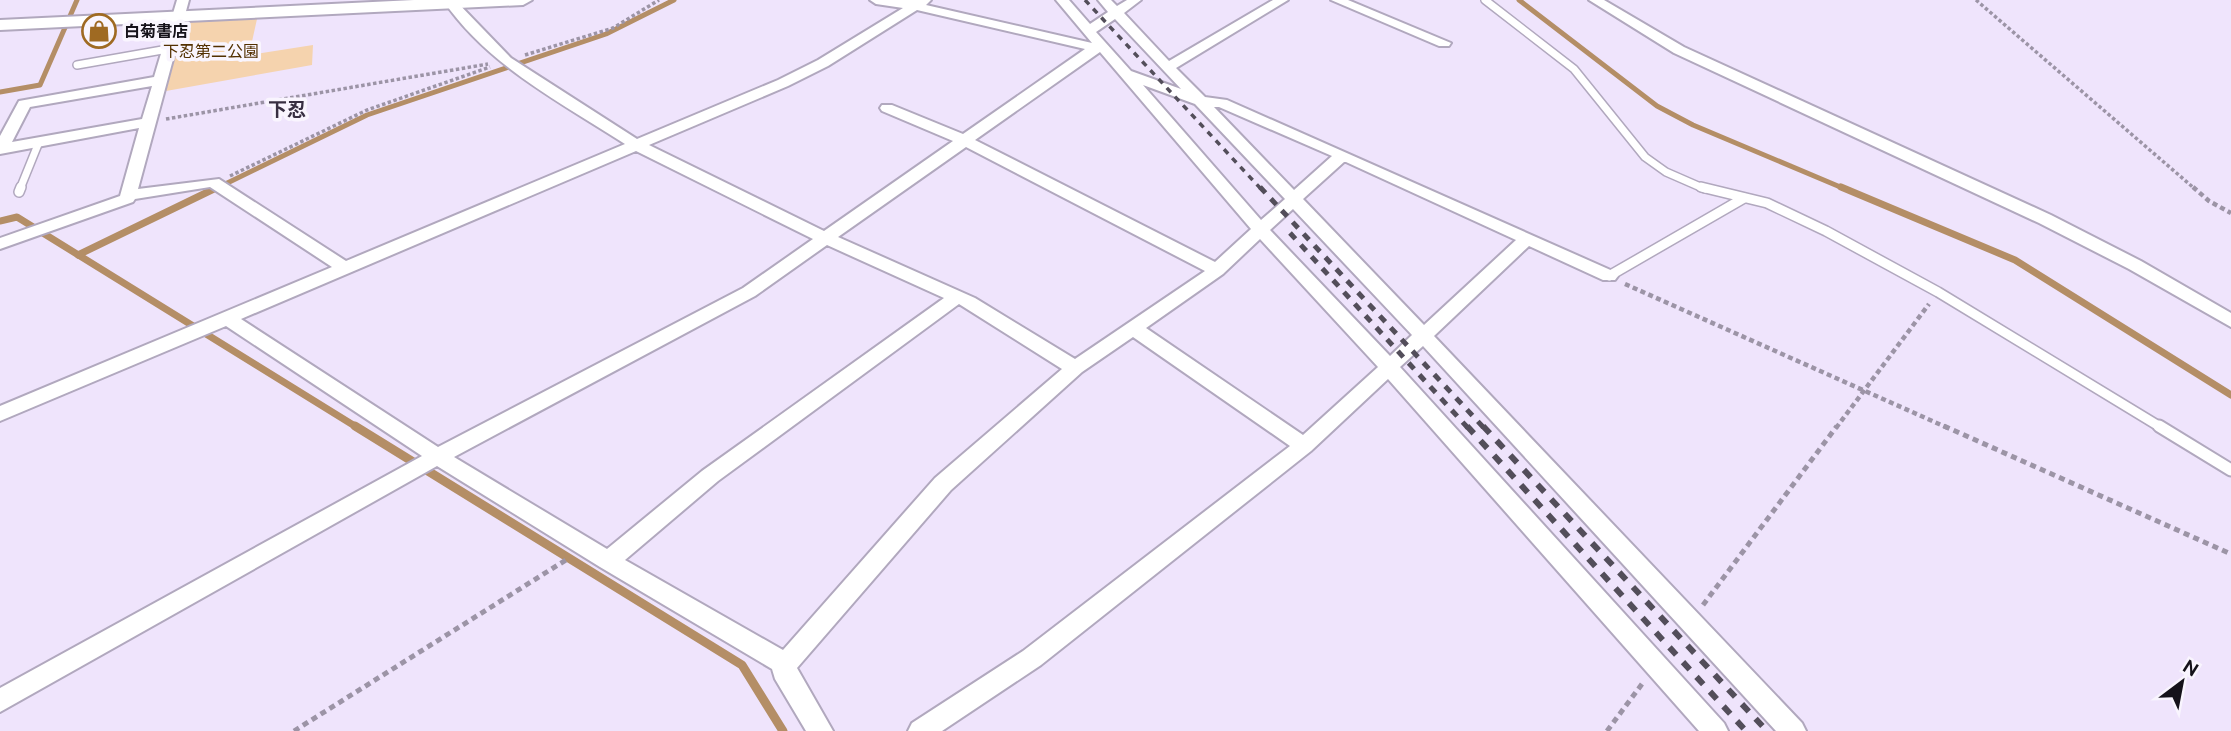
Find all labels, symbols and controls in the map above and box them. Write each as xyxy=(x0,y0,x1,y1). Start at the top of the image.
shop icon: 白菊書店 xyxy=(80,12,118,50)
place label: 白菊書店 xyxy=(124,22,188,40)
park label: 下忍第二公園 xyxy=(163,42,259,60)
district label: 下忍 xyxy=(268,98,306,120)
north arrow xyxy=(2147,647,2217,717)
text: N xyxy=(2179,654,2203,681)

